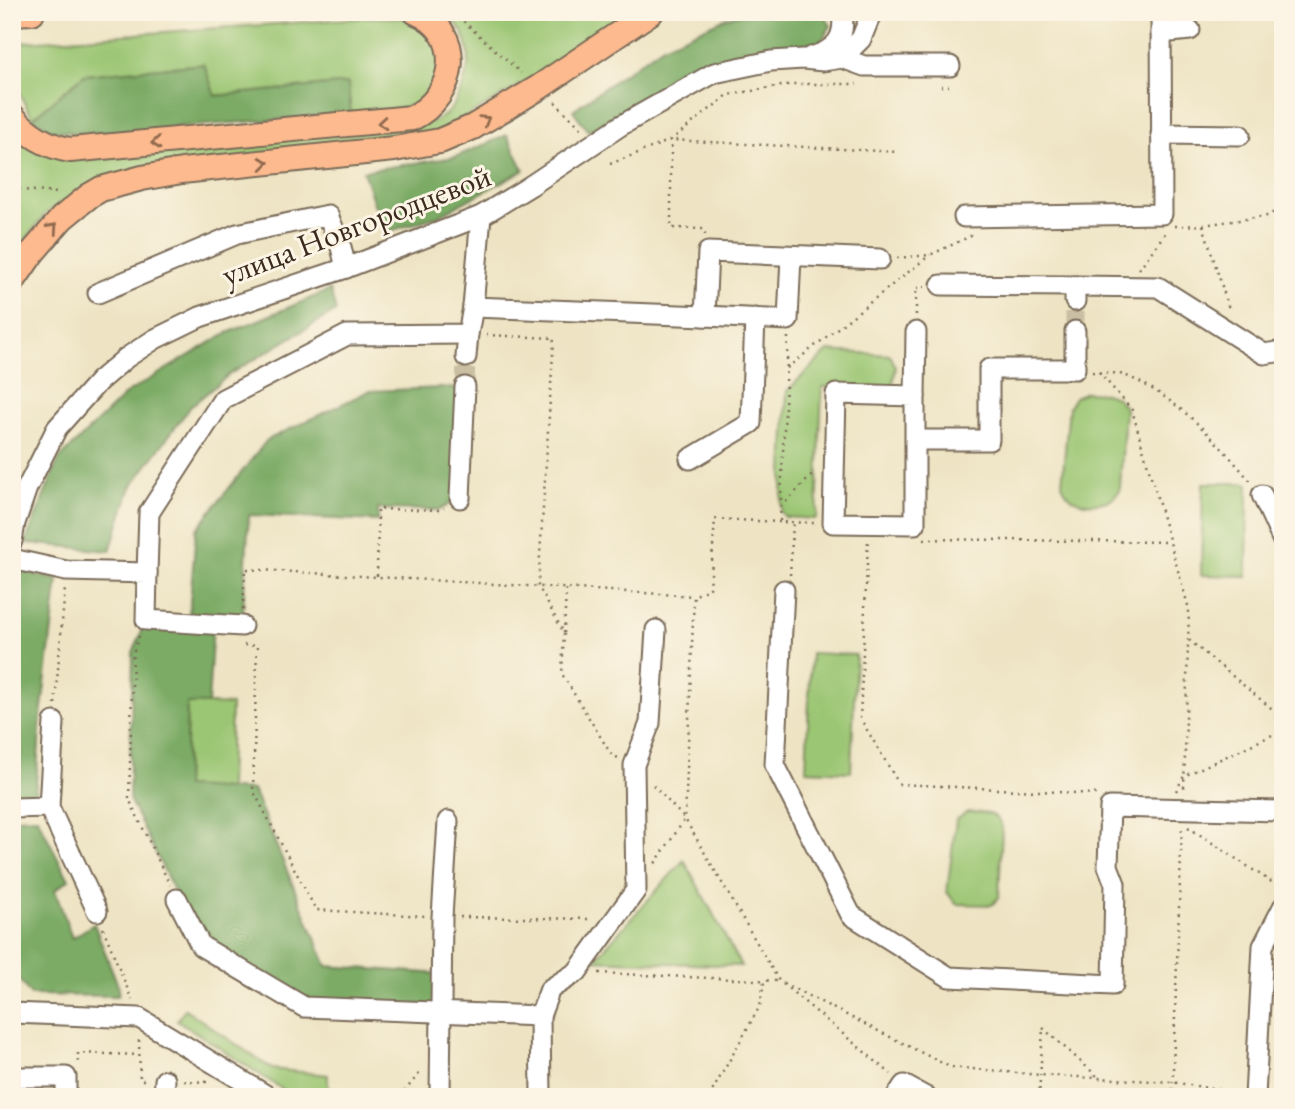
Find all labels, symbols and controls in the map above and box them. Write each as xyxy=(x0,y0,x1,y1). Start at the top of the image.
one-way arrow xyxy=(377,115,388,130)
one-way arrow xyxy=(478,115,491,128)
one-way arrow xyxy=(150,135,161,150)
street label: улица Новгородцевой xyxy=(215,154,497,296)
one-way arrow xyxy=(259,156,270,171)
one-way arrow xyxy=(45,223,57,236)

